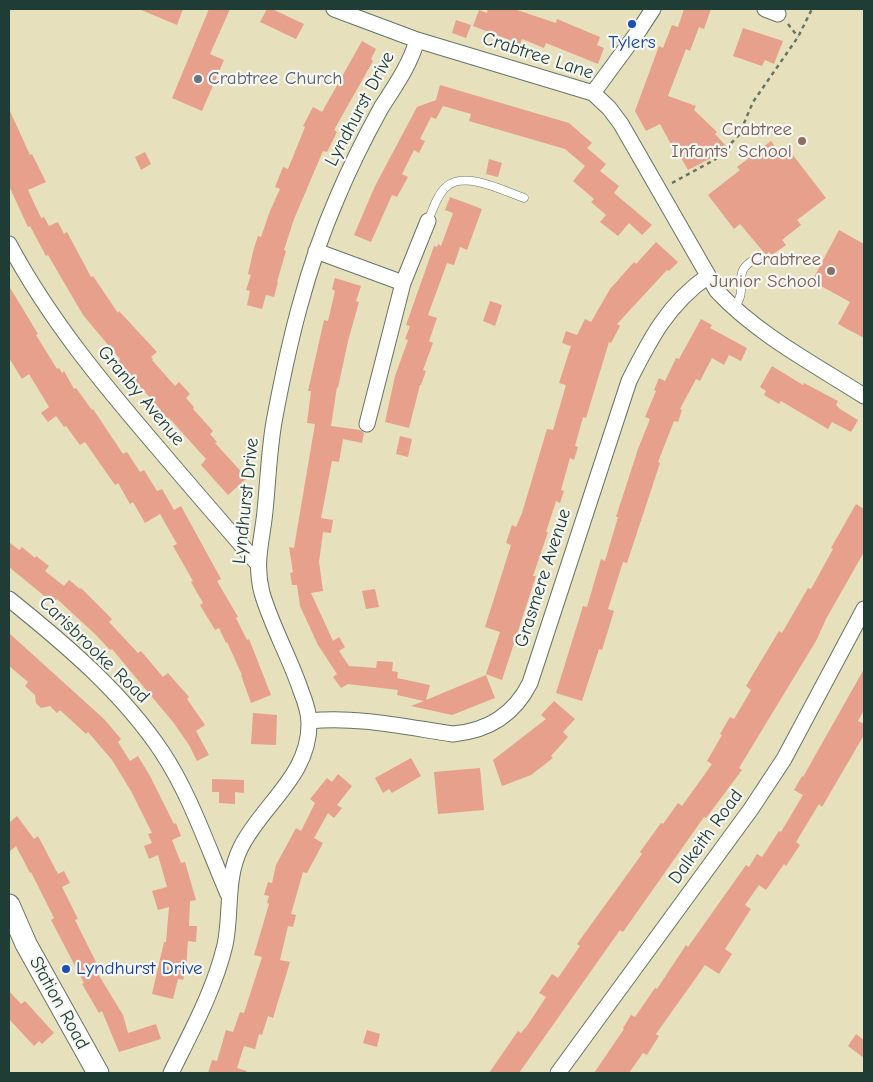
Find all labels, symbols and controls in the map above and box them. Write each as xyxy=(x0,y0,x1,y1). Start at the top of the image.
marker: Tylers xyxy=(626,18,638,30)
street label: Crabtree Lane xyxy=(479,27,597,85)
place label: Tylers xyxy=(608,32,656,54)
street label: Lyndhurst Drive xyxy=(320,48,400,170)
place label: Crabtree Church xyxy=(208,68,343,90)
marker: Crabtree Church xyxy=(192,73,204,85)
place label: Crabtree Infants' School xyxy=(671,119,792,163)
marker: Crabtree Infants' School xyxy=(796,135,808,147)
place label: Crabtree Junior School xyxy=(710,249,821,293)
marker: Crabtree Junior School xyxy=(825,265,837,277)
street label: Granby Avenue xyxy=(92,341,190,451)
street label: Lyndhurst Drive xyxy=(228,437,264,565)
street label: Grasmere Avenue xyxy=(510,506,576,650)
street label: Carisbrooke Road xyxy=(34,592,154,708)
street label: Dalkeith Road xyxy=(664,785,748,889)
street label: Station Road xyxy=(24,952,94,1054)
place label: Lyndhurst Drive xyxy=(76,958,203,980)
marker: Lyndhurst Drive xyxy=(60,963,72,975)

